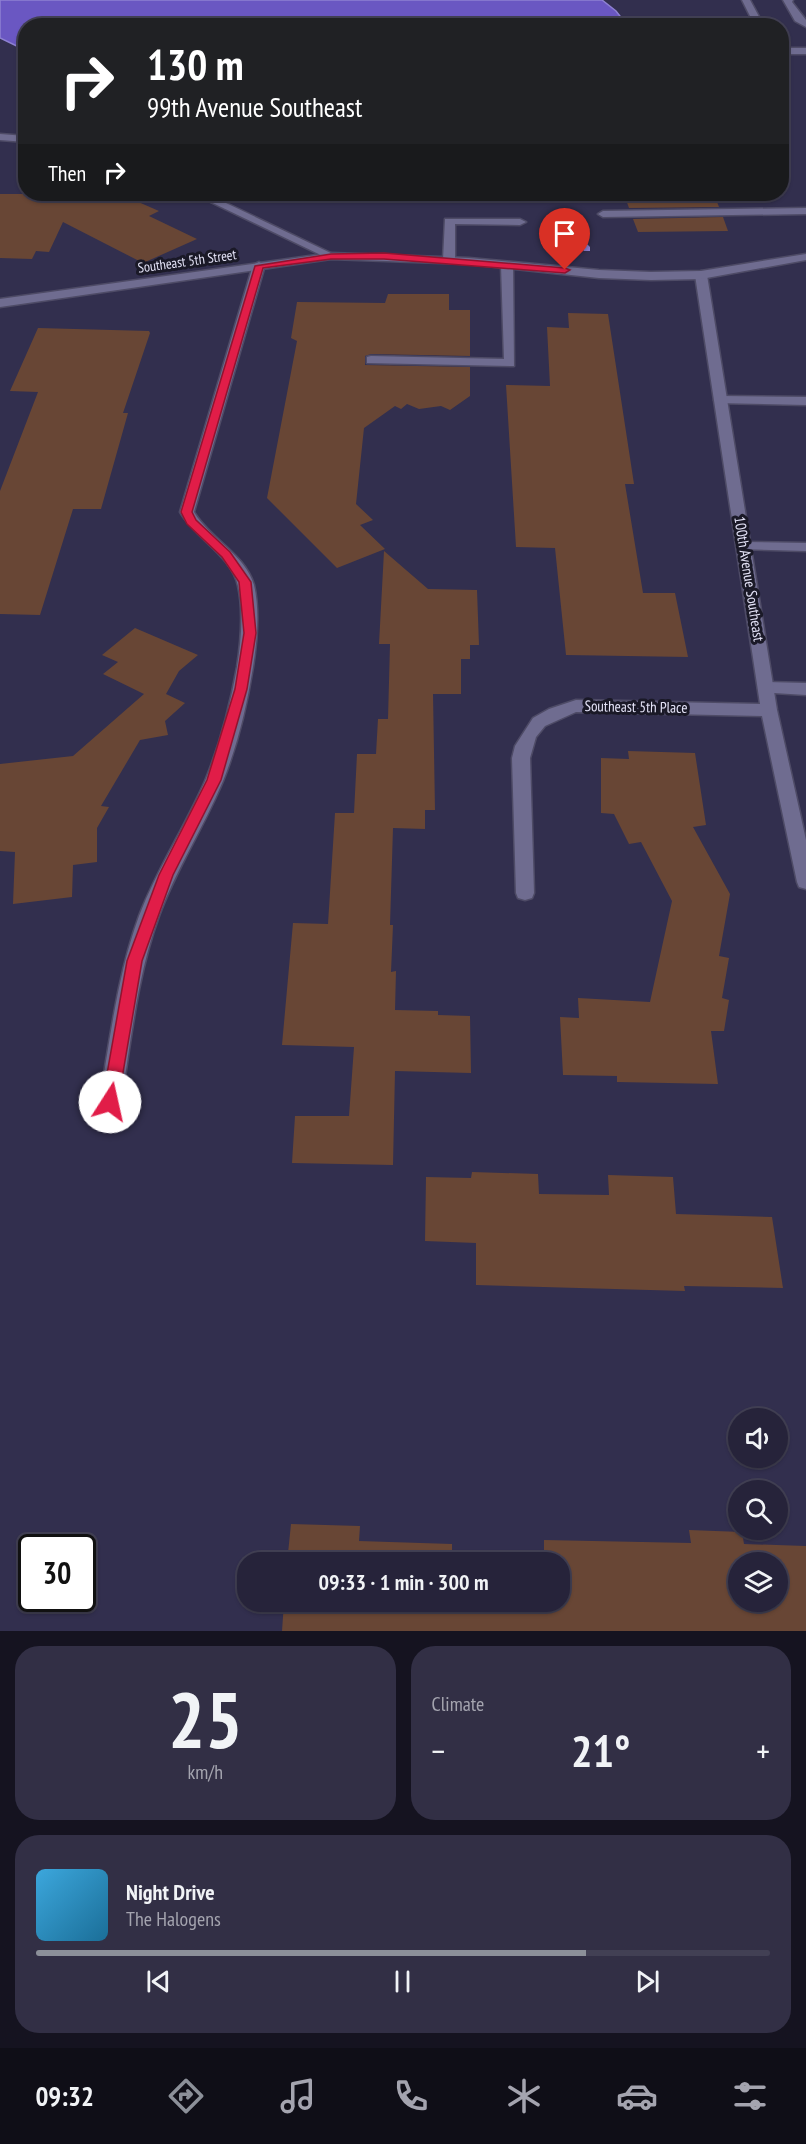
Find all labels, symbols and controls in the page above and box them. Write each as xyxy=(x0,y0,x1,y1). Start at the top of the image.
text: 130 m xyxy=(147,37,244,92)
icon: right xyxy=(48,42,126,120)
text: 99th Avenue Southeast xyxy=(147,90,362,124)
icon: right xyxy=(98,156,131,189)
text: Then xyxy=(48,159,86,187)
pin xyxy=(539,208,590,270)
icon: arrive xyxy=(548,217,581,250)
street label: Southeast 5th Street xyxy=(137,245,238,277)
street label: 100th Avenue Southeast xyxy=(730,515,769,643)
street label: Southeast 5th Place xyxy=(584,696,688,717)
position arrow xyxy=(78,1070,142,1134)
map controls xyxy=(728,1408,788,1612)
button: sound xyxy=(728,1408,788,1468)
button: search xyxy=(728,1480,788,1540)
speed limit sign: 30 xyxy=(18,1534,96,1612)
button: layers xyxy=(728,1552,788,1612)
text: 09:33 · 1 min · 300 m xyxy=(318,1568,489,1596)
text: 25 xyxy=(168,1669,243,1770)
text: Climate xyxy=(432,1691,484,1717)
text: 21° xyxy=(571,1721,630,1779)
text: − xyxy=(432,1729,445,1772)
text: + xyxy=(756,1729,770,1772)
text: km/h xyxy=(188,1759,223,1785)
text: Night Drive xyxy=(126,1878,215,1906)
text: The Halogens xyxy=(126,1906,221,1932)
icon: previous xyxy=(142,1965,175,1998)
icon: pause xyxy=(386,1965,419,1998)
icon: next xyxy=(631,1965,664,1998)
icon: directions xyxy=(165,2075,207,2117)
icon: music xyxy=(277,2075,319,2117)
icon: phone xyxy=(390,2075,432,2117)
icon: climate xyxy=(503,2075,545,2117)
icon: car xyxy=(616,2075,658,2117)
icon: filters xyxy=(729,2075,771,2117)
text: 09:32 xyxy=(35,2079,94,2113)

